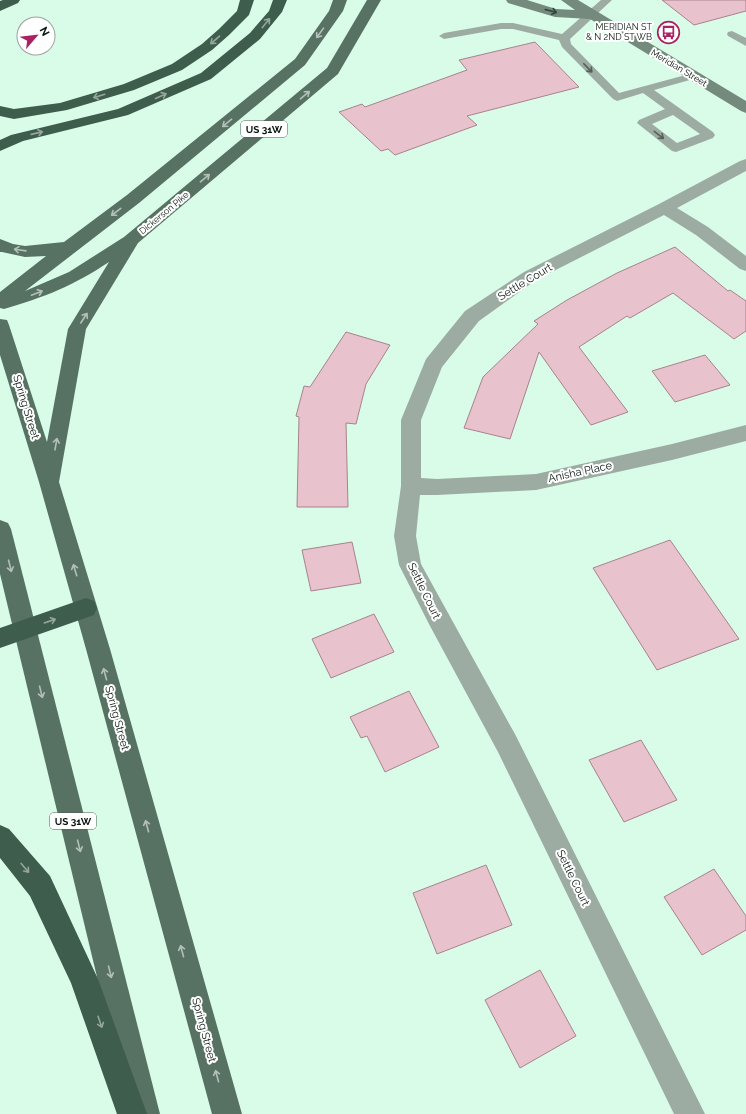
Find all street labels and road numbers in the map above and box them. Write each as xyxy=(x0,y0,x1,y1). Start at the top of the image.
street label: Meridian Street xyxy=(649,47,709,89)
road number: US 31W xyxy=(241,121,287,137)
street label: Dickerson Pike xyxy=(137,189,191,236)
street label: Settle Court xyxy=(496,261,555,303)
street label: Spring Street xyxy=(10,373,42,441)
street label: Anisha Place xyxy=(547,459,614,485)
street label: Settle Court xyxy=(405,561,443,621)
street label: Spring Street xyxy=(102,684,132,752)
road number: US 31W xyxy=(50,813,96,829)
street label: Settle Court xyxy=(554,848,592,908)
street label: Spring Street xyxy=(189,996,219,1064)

